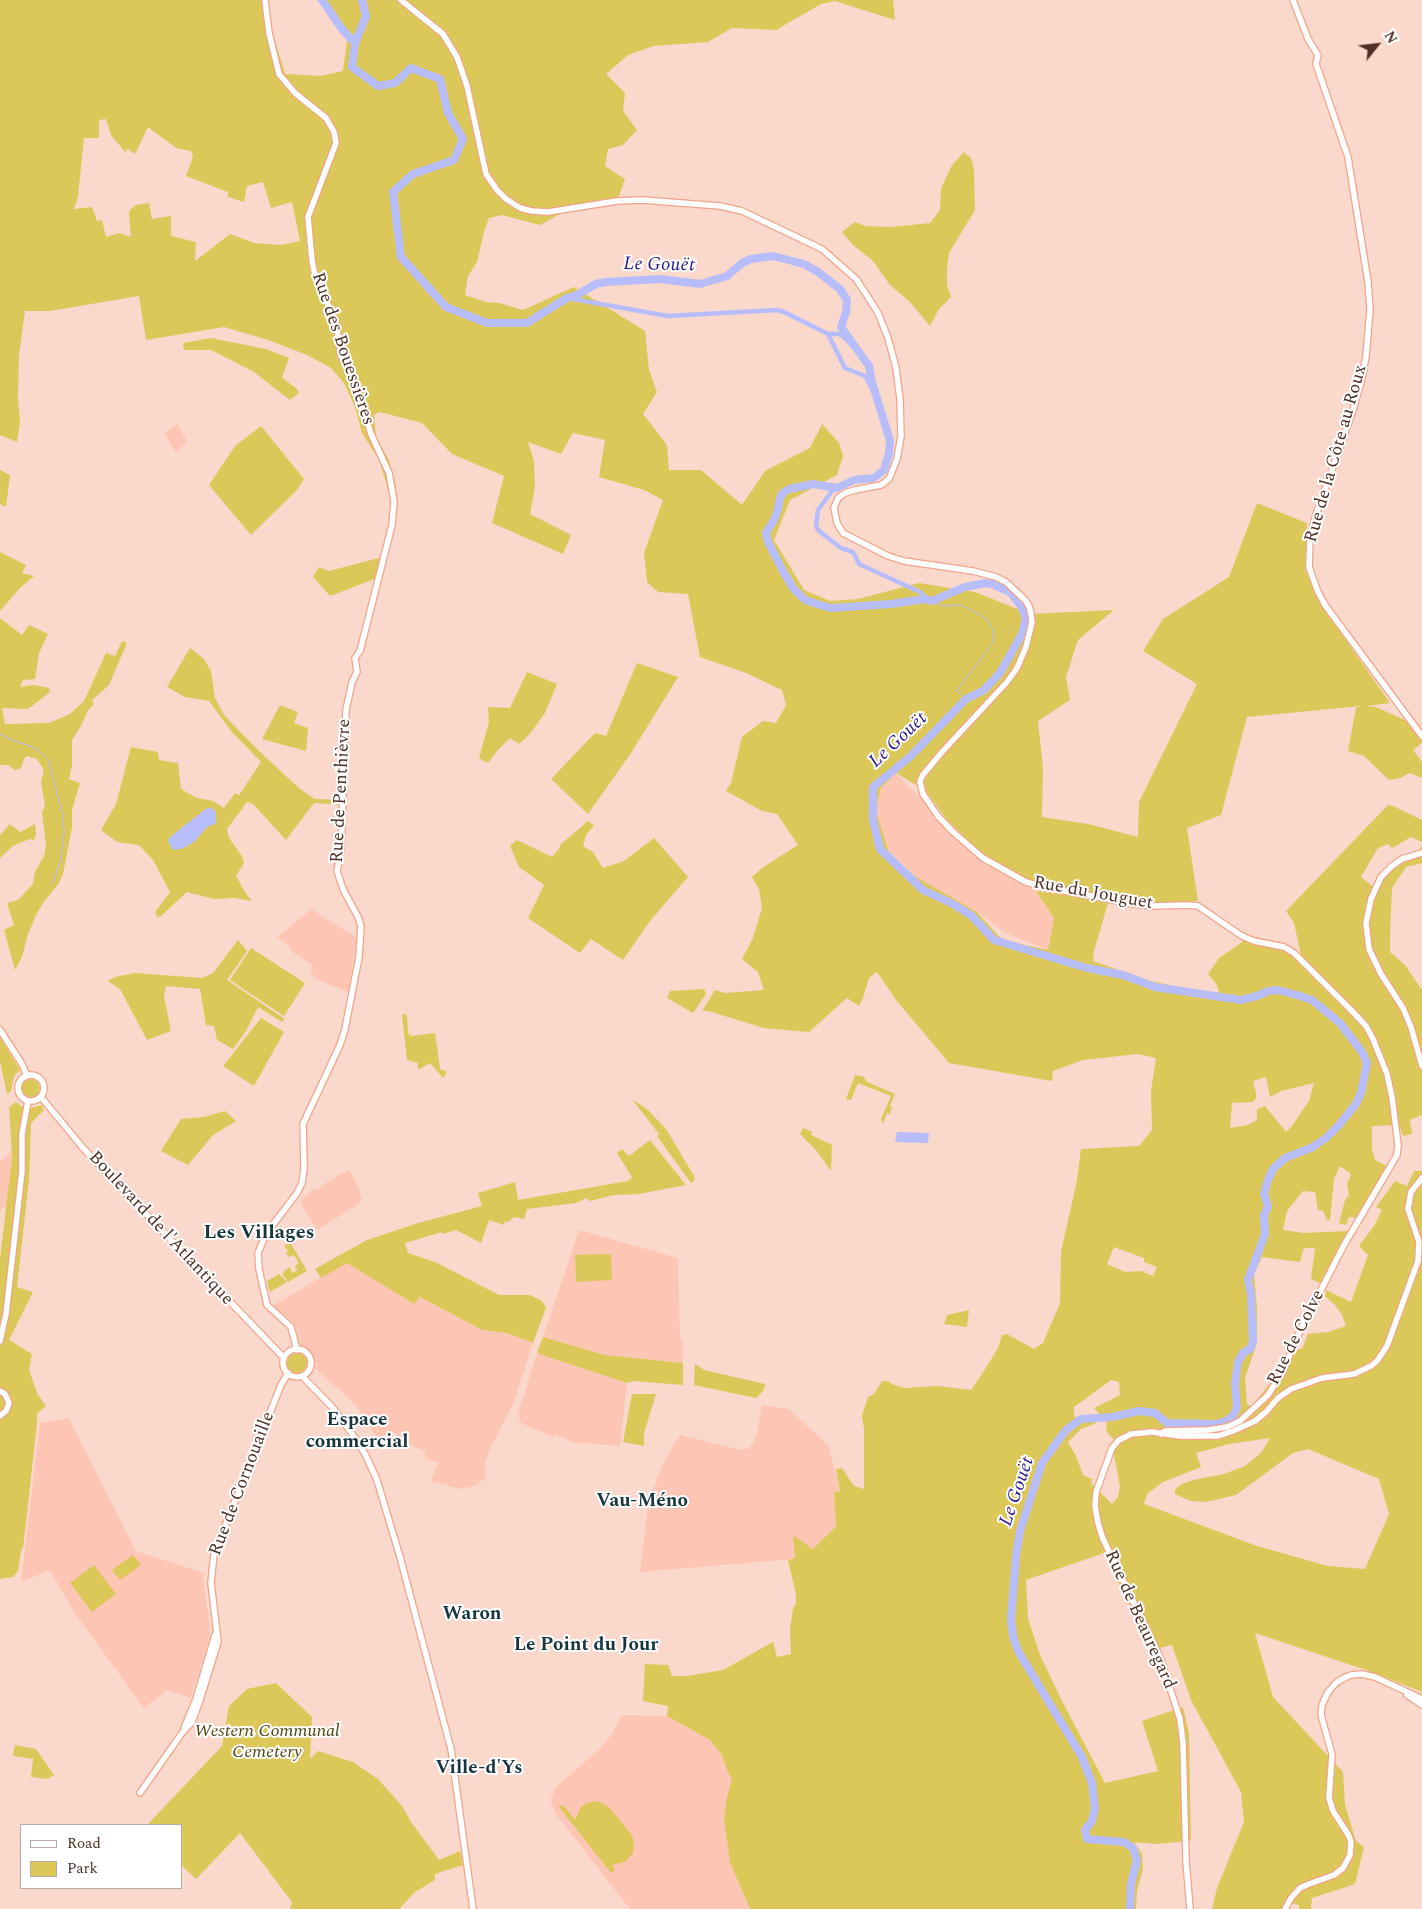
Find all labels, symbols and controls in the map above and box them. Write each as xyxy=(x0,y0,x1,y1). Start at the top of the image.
north arrow xyxy=(1352,20,1402,70)
text: N xyxy=(1379,27,1403,48)
water label: Le Gouët xyxy=(623,254,695,278)
street label: Rue des Bouessières xyxy=(306,270,378,428)
street label: Rue de la Côte au Roux xyxy=(1301,363,1373,545)
water label: Le Gouët xyxy=(865,708,933,774)
street label: Rue de Penthièvre xyxy=(327,718,357,864)
street label: Rue du Jouguet xyxy=(1031,873,1155,915)
street label: Boulevard de l'Atlantique xyxy=(83,1147,237,1311)
district label: Les Villages xyxy=(204,1222,314,1246)
street label: Rue de Colve xyxy=(1264,1287,1330,1389)
street label: Rue de Cornouaille xyxy=(206,1409,280,1559)
district label: Espace commercial xyxy=(306,1410,408,1454)
water label: Le Gouët xyxy=(996,1455,1040,1529)
district label: Vau-Méno xyxy=(596,1491,688,1513)
street label: Rue de Beauregard xyxy=(1099,1547,1179,1693)
district label: Waron xyxy=(442,1604,502,1626)
district label: Le Point du Jour xyxy=(514,1635,658,1657)
park label: Western Communal Cemetery xyxy=(194,1721,340,1764)
district label: Ville-d'Ys xyxy=(435,1758,523,1780)
legend xyxy=(20,1824,182,1889)
text: Road xyxy=(67,1832,101,1855)
text: Park xyxy=(67,1857,98,1880)

